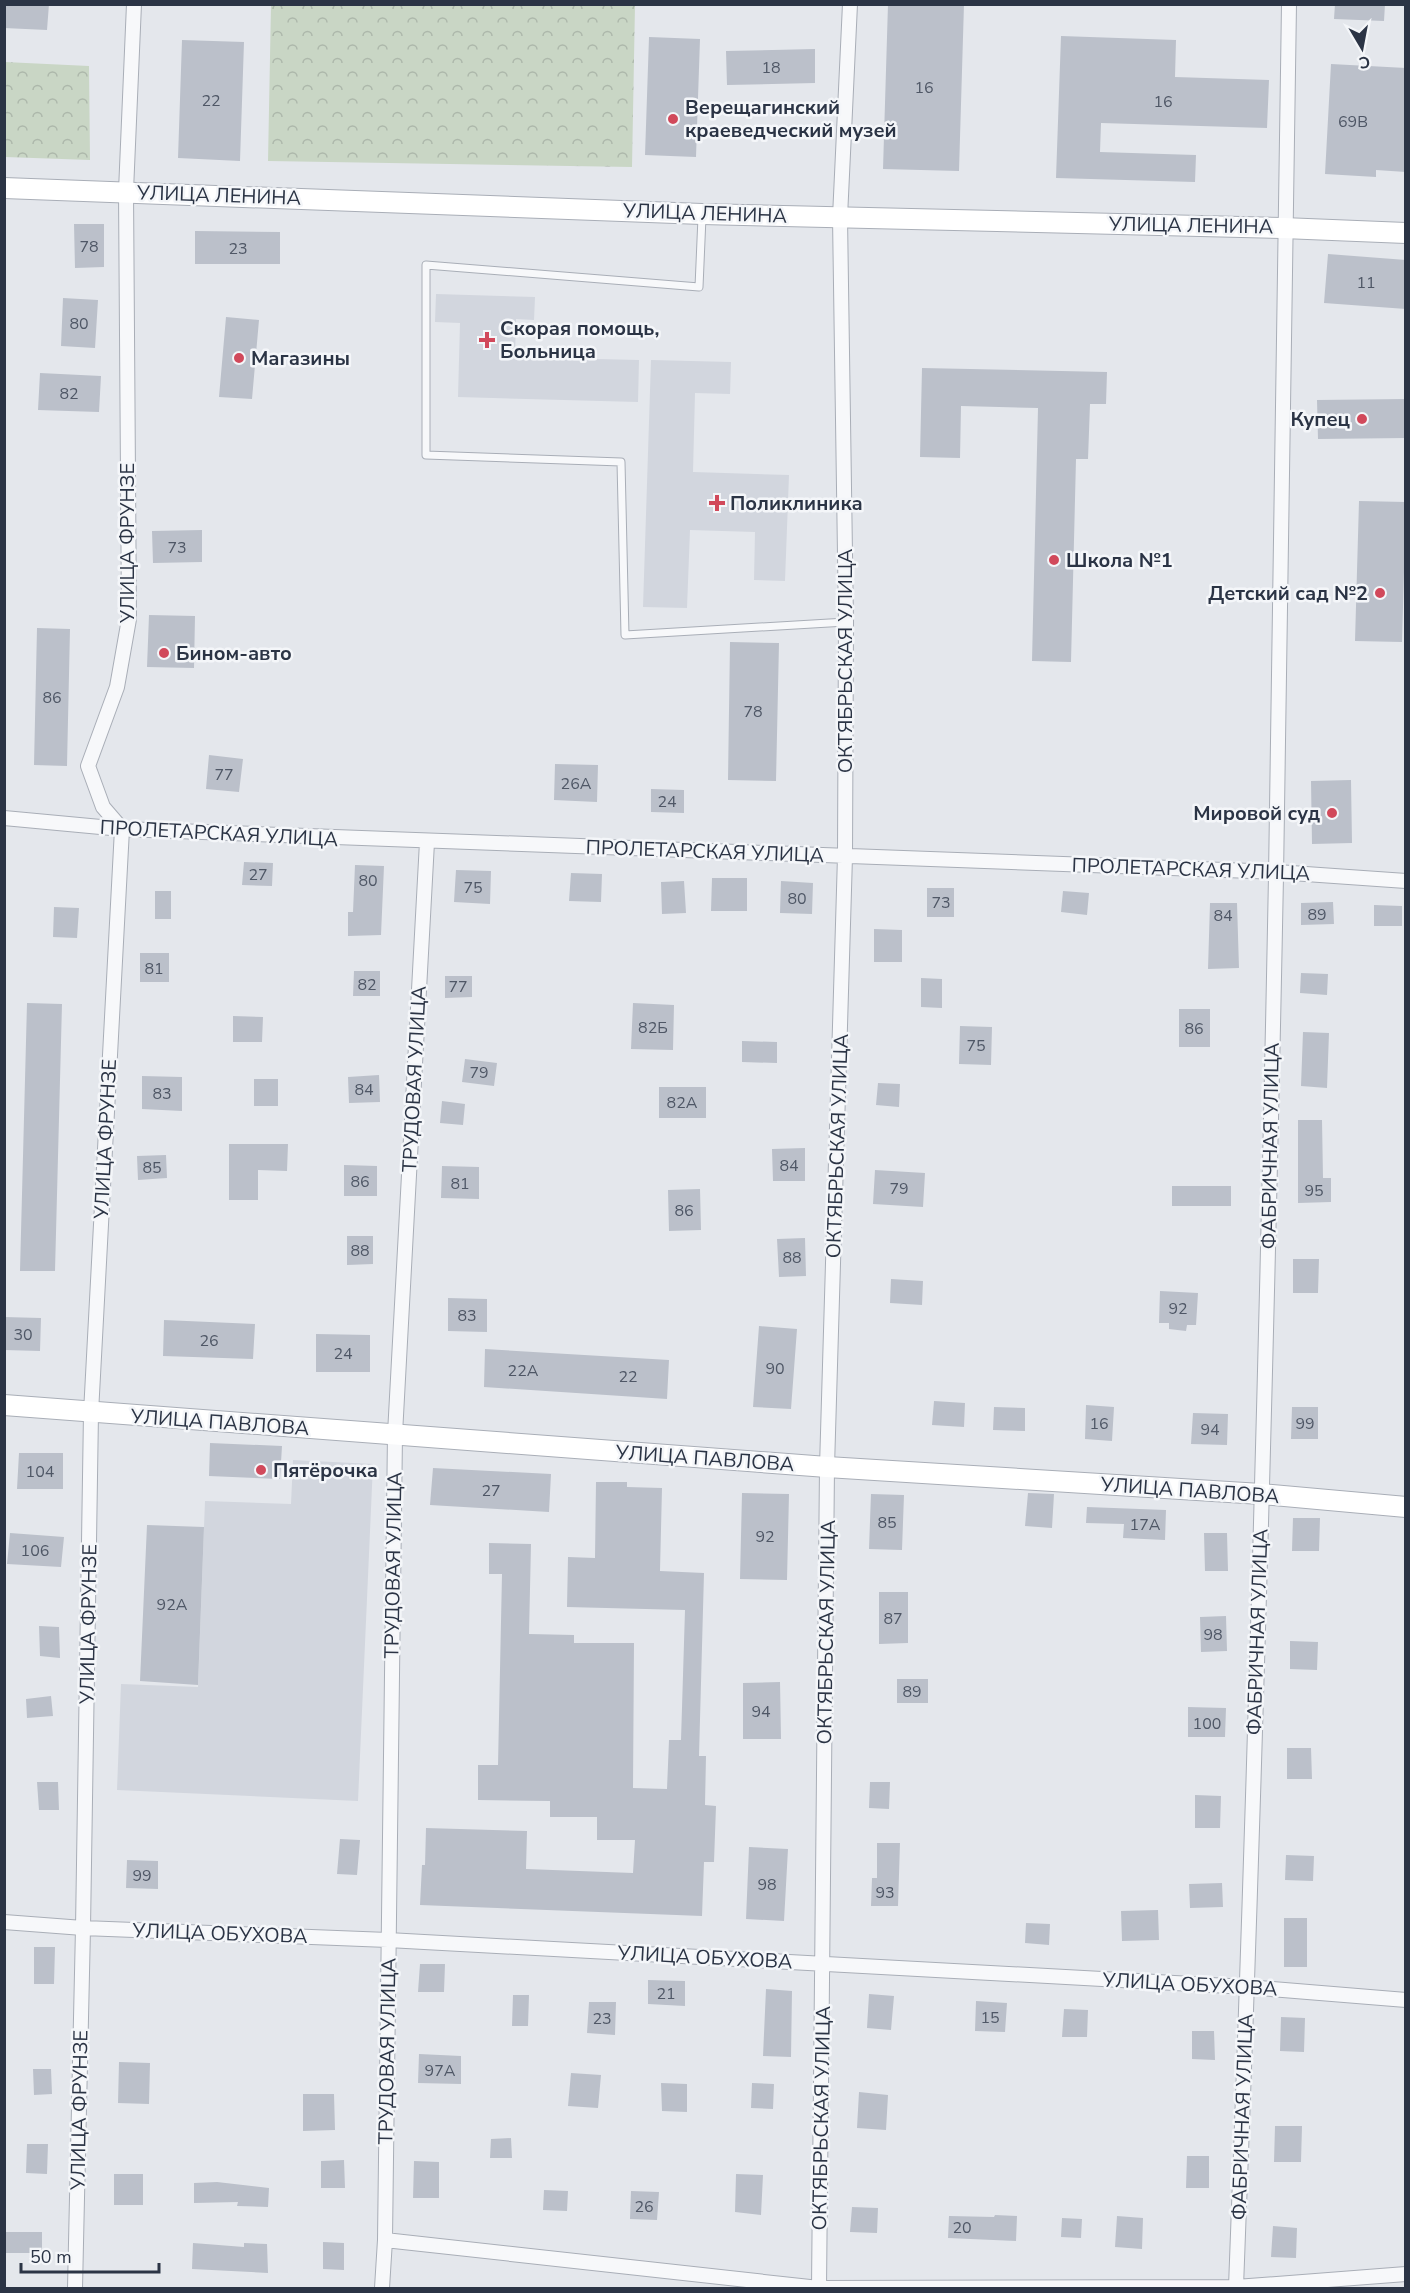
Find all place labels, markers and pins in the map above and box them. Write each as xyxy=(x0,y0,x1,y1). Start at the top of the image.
place label: Верещагинский краеведческий музей xyxy=(685,94,897,144)
marker: Верещагинский краеведческий музей xyxy=(666,112,680,126)
place label: Скорая помощь, Больница xyxy=(500,315,659,365)
marker: Скорая помощь, Больница xyxy=(478,331,496,349)
place label: Магазины xyxy=(251,345,350,372)
marker: Магазины xyxy=(232,351,246,365)
place label: Купец xyxy=(1291,406,1351,433)
marker: Купец xyxy=(1355,412,1369,426)
place label: Поликлиника xyxy=(730,490,863,517)
marker: Поликлиника xyxy=(708,494,726,512)
place label: Школа №1 xyxy=(1066,547,1173,574)
marker: Школа №1 xyxy=(1047,553,1061,567)
place label: Детский сад №2 xyxy=(1208,580,1368,607)
marker: Детский сад №2 xyxy=(1373,586,1387,600)
place label: Бином-авто xyxy=(176,640,292,667)
marker: Бином-авто xyxy=(157,646,171,660)
place label: Мировой суд xyxy=(1193,800,1320,827)
marker: Мировой суд xyxy=(1325,806,1339,820)
place label: Пятёрочка xyxy=(273,1457,378,1484)
marker: Пятёрочка xyxy=(254,1463,268,1477)

